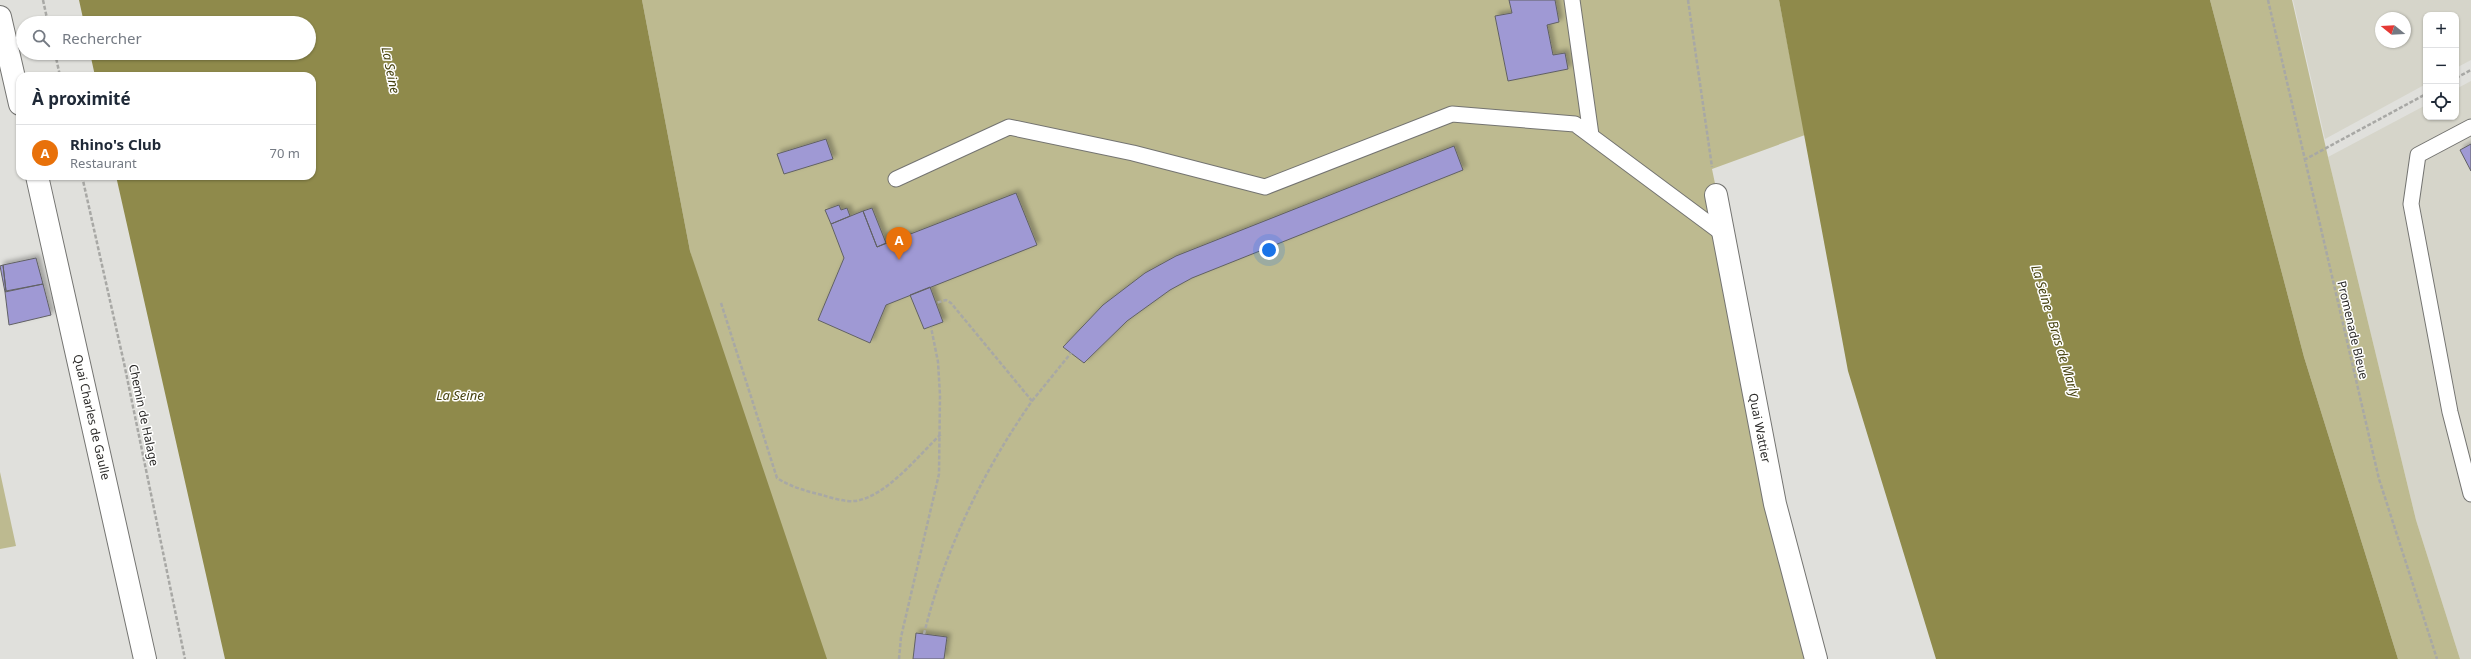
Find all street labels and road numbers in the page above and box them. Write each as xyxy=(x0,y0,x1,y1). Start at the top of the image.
street label: Promenade Bleue xyxy=(2333,279,2373,381)
street label: Quai Charles de Gaulle xyxy=(69,353,115,482)
street label: Chemin de Halage xyxy=(125,363,163,468)
street label: Quai Wattier xyxy=(1745,392,1775,464)

